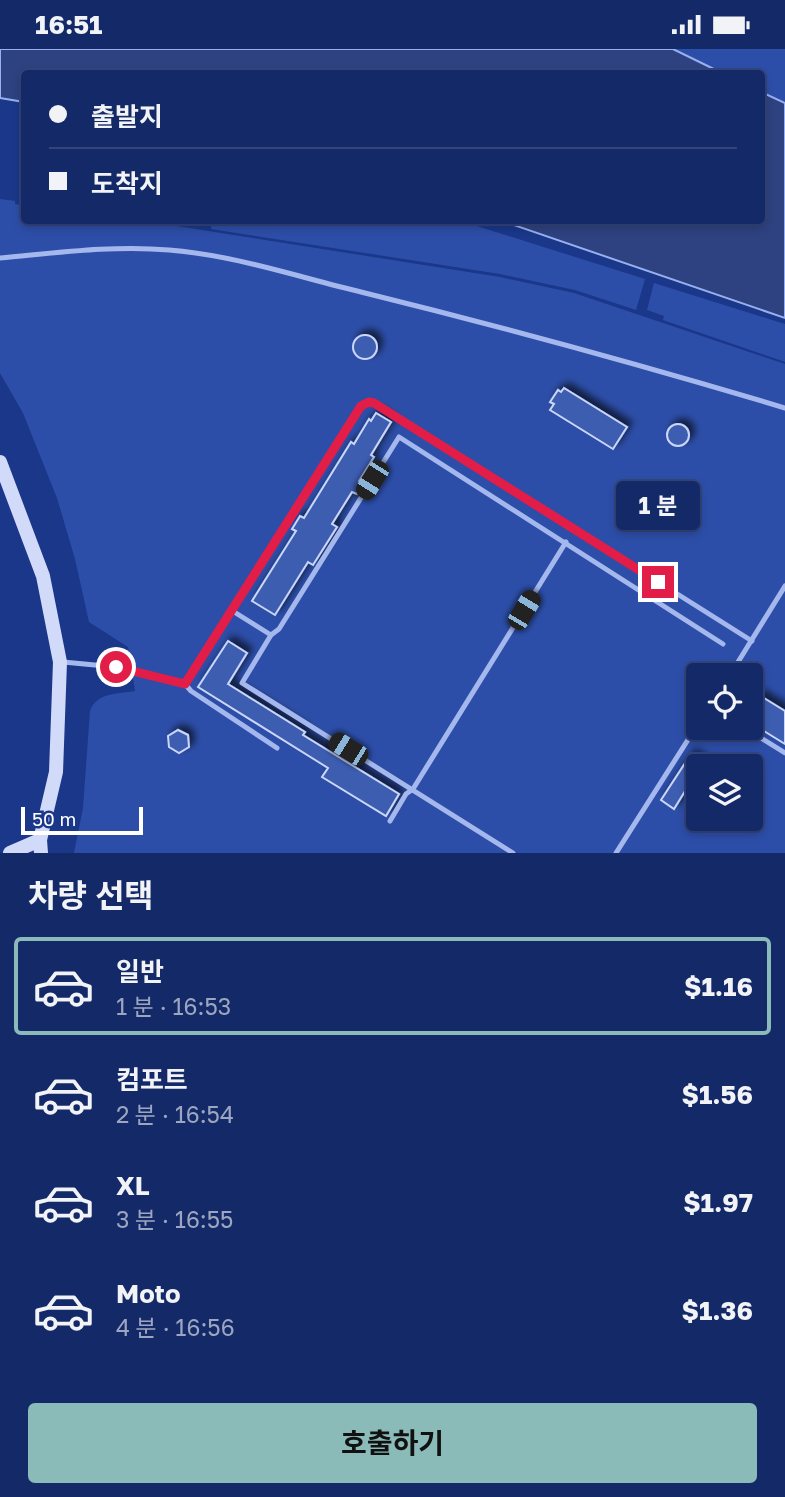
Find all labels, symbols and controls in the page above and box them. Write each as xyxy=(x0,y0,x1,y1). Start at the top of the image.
text: 16:51 xyxy=(35,9,102,40)
text: 출발지 xyxy=(91,101,163,132)
text: 도착지 xyxy=(91,168,163,199)
car xyxy=(352,457,393,503)
callout: 1 분 xyxy=(616,481,700,529)
text: 1 분 xyxy=(639,491,677,519)
route end xyxy=(642,566,674,598)
car xyxy=(505,587,544,633)
route start xyxy=(100,651,132,683)
map controls xyxy=(686,663,763,831)
button: locate xyxy=(686,663,763,740)
car xyxy=(325,729,372,769)
button: layers xyxy=(686,754,763,831)
scale bar xyxy=(21,804,144,836)
text: 50 m xyxy=(32,807,76,830)
text: 차량 선택 xyxy=(28,876,154,914)
icon: car xyxy=(32,955,95,1018)
text: 일반 xyxy=(116,956,164,987)
text: $1.16 xyxy=(684,971,753,1002)
text: 1 분 · 16:53 xyxy=(116,992,231,1020)
icon: car xyxy=(32,1063,95,1126)
text: 컴포트 xyxy=(116,1064,188,1095)
text: $1.56 xyxy=(681,1079,753,1110)
text: 2 분 · 16:54 xyxy=(116,1100,234,1128)
text: XL xyxy=(116,1170,150,1201)
icon: car xyxy=(32,1171,95,1234)
text: $1.97 xyxy=(683,1187,753,1218)
text: 3 분 · 16:55 xyxy=(116,1205,233,1233)
text: Moto xyxy=(116,1278,181,1309)
icon: car xyxy=(32,1279,95,1342)
text: $1.36 xyxy=(681,1295,753,1326)
text: 4 분 · 16:56 xyxy=(116,1313,235,1341)
button: 호출하기 xyxy=(28,1403,757,1483)

